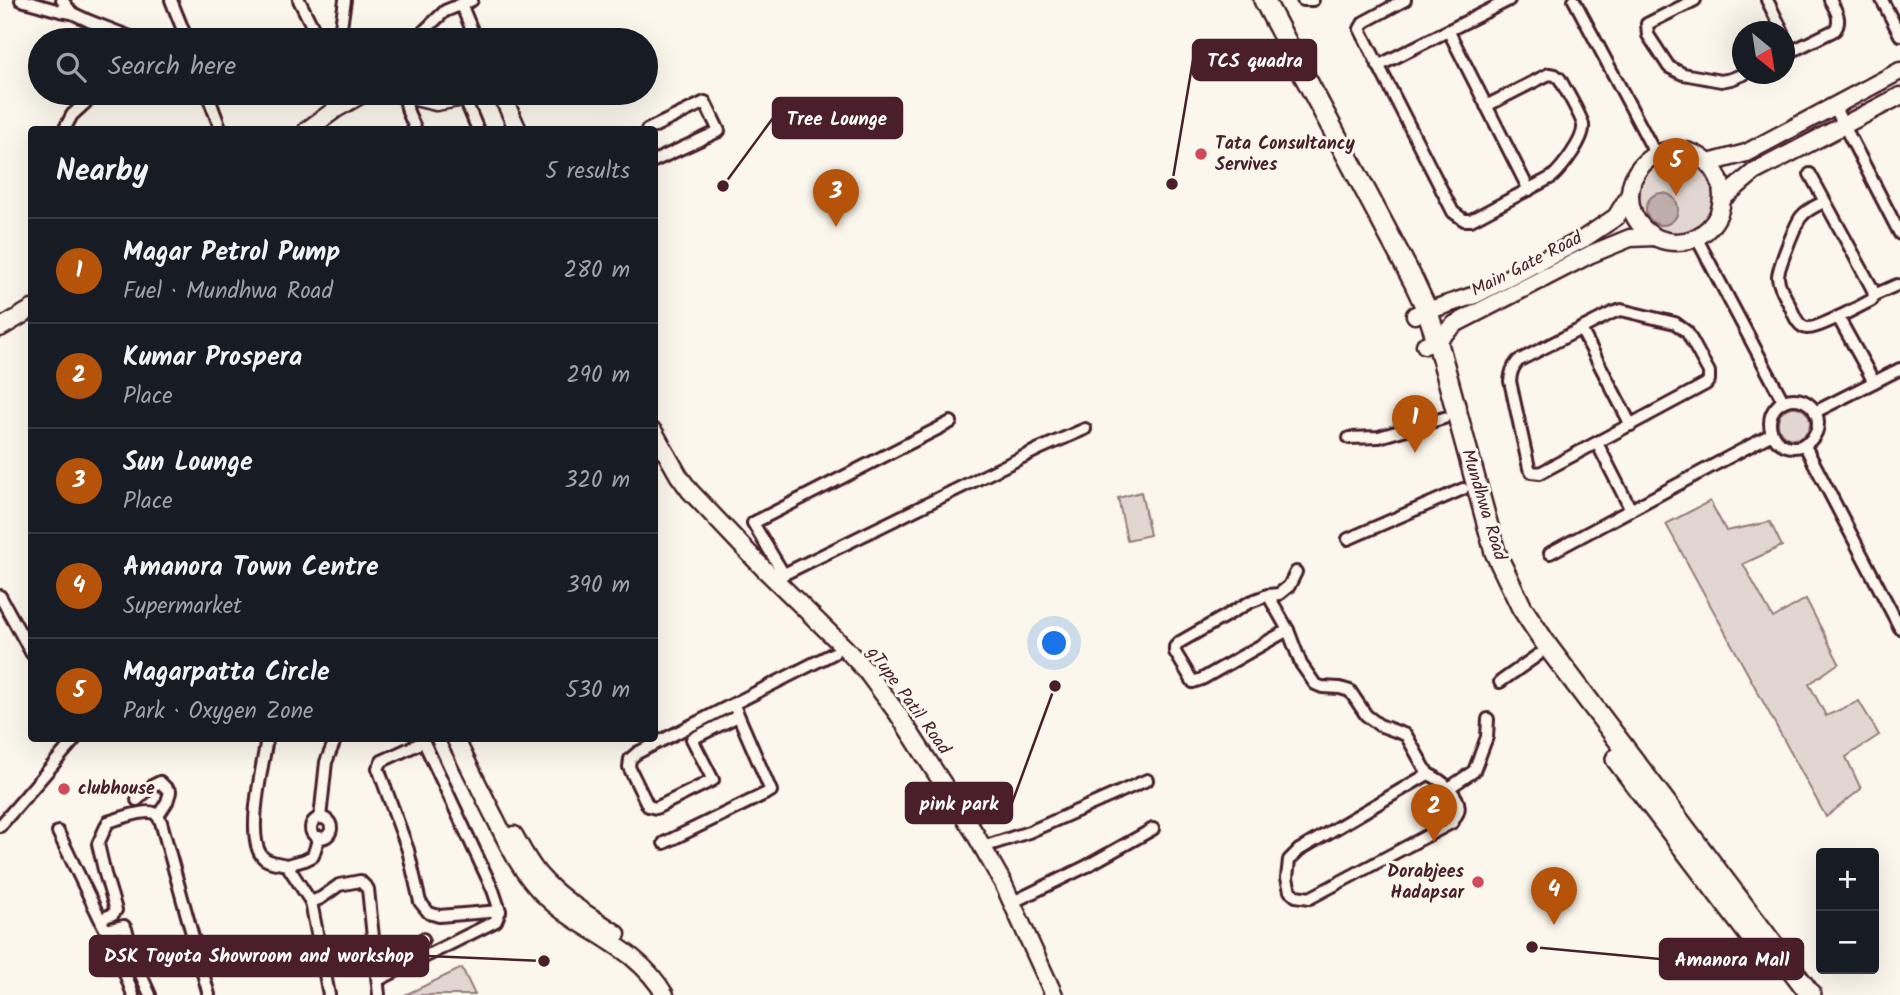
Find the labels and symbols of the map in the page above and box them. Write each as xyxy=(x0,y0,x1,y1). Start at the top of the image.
north arrow xyxy=(1732,21,1795,84)
callout: TCS quadra xyxy=(1193,40,1316,80)
text: TCS quadra xyxy=(1207,47,1303,77)
callout: Tree Lounge xyxy=(773,98,902,138)
text: Tree Lounge xyxy=(787,105,887,135)
place label: Tata Consultancy Servives xyxy=(1215,130,1355,180)
pin: 5 xyxy=(1653,138,1699,196)
marker: Tata Consultancy Servives xyxy=(1193,146,1209,162)
pin: 3 xyxy=(813,169,859,227)
street label: Main Gate Road xyxy=(1466,224,1589,306)
pin: 1 xyxy=(1392,395,1438,453)
street label: Mundhwa Road xyxy=(1452,446,1514,565)
your location xyxy=(1037,626,1071,660)
street label: gTupe Patil Road xyxy=(858,640,958,762)
place label: clubhouse xyxy=(78,775,155,804)
marker: clubhouse xyxy=(56,781,72,797)
callout: pink park xyxy=(906,783,1012,823)
pin: 2 xyxy=(1411,784,1457,842)
text: pink park xyxy=(919,790,999,820)
place label: Dorabjees Hadapsar xyxy=(1387,858,1465,908)
pin: 4 xyxy=(1531,867,1577,925)
marker: Dorabjees Hadapsar xyxy=(1470,874,1486,890)
callout: DSK Toyota Showroom and workshop xyxy=(90,936,428,976)
callout: Amanora Mall xyxy=(1660,939,1803,979)
text: DSK Toyota Showroom and workshop xyxy=(104,942,414,972)
text: Amanora Mall xyxy=(1675,946,1790,976)

